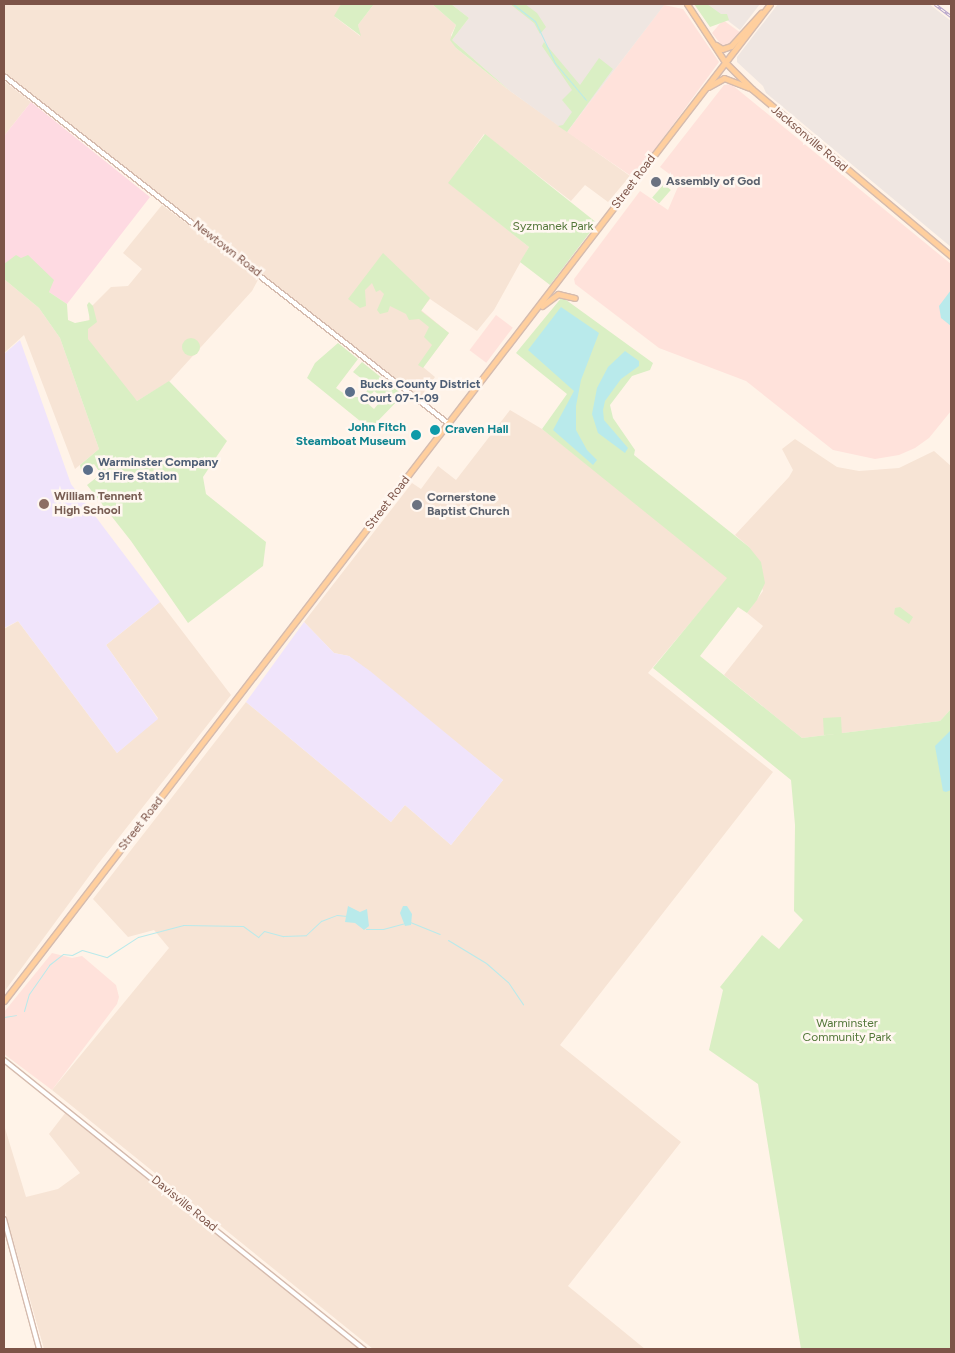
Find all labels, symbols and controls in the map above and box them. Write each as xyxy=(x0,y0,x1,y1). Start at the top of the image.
street label: Jacksonville Road xyxy=(768,103,850,175)
street label: Street Road xyxy=(609,152,659,212)
place label: Assembly of God xyxy=(666,175,760,189)
marker: Assembly of God xyxy=(650,176,662,188)
street label: Newtown Road xyxy=(190,218,264,280)
park label: Syzmanek Park xyxy=(513,220,593,234)
place label: Bucks County District Court 07-1-09 xyxy=(360,378,481,406)
marker: Bucks County District Court 07-1-09 xyxy=(344,386,356,398)
place label: John Fitch Steamboat Museum xyxy=(296,421,406,449)
place label: Craven Hall xyxy=(445,423,509,437)
marker: Craven Hall xyxy=(429,424,441,436)
marker: John Fitch Steamboat Museum xyxy=(410,429,422,441)
place label: Warminster Company 91 Fire Station xyxy=(98,456,218,484)
marker: Warminster Company 91 Fire Station xyxy=(82,464,94,476)
street label: Street Road xyxy=(363,473,413,533)
place label: William Tennent High School xyxy=(54,490,143,518)
place label: Cornerstone Baptist Church xyxy=(427,491,509,519)
marker: William Tennent High School xyxy=(38,498,50,510)
marker: Cornerstone Baptist Church xyxy=(411,499,423,511)
street label: Street Road xyxy=(116,794,166,854)
park label: Warminster Community Park xyxy=(803,1017,891,1045)
street label: Davisville Road xyxy=(148,1173,220,1235)

